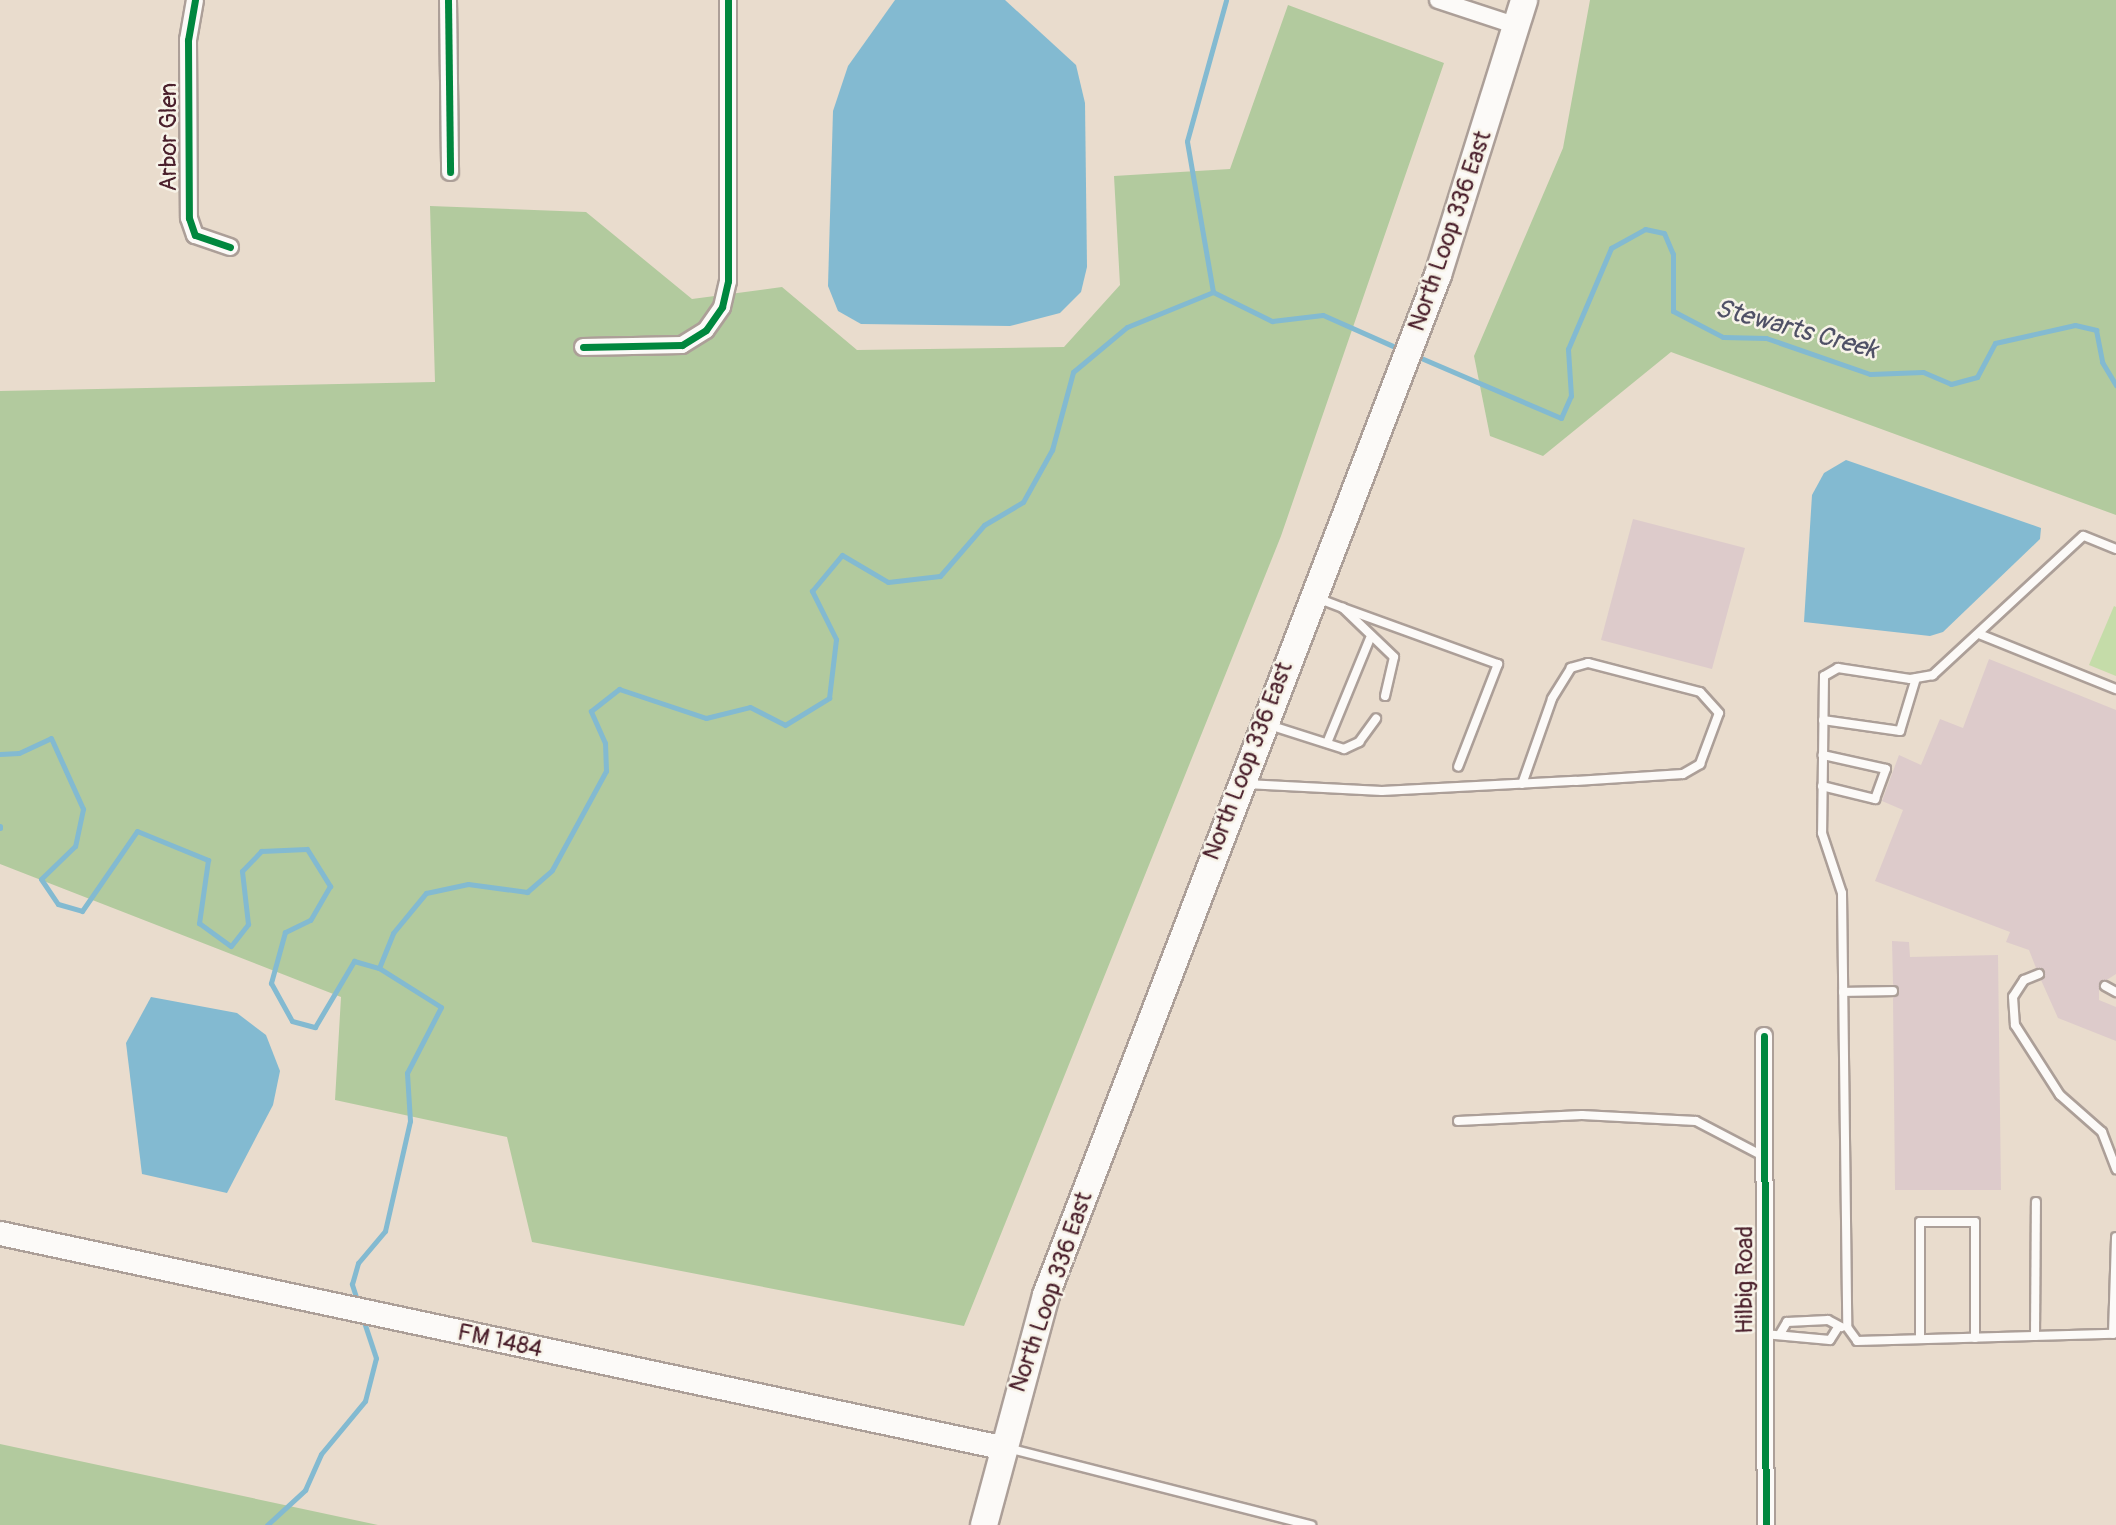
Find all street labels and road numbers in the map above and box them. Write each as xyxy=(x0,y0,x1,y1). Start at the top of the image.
street label: Arbor Glen xyxy=(155,83,183,191)
street label: North Loop 336 East xyxy=(1402,127,1498,335)
street label: North Loop 336 East xyxy=(1197,658,1299,864)
street label: North Loop 336 East xyxy=(1003,1188,1099,1396)
street label: Hilbig Road xyxy=(1731,1226,1759,1334)
street label: FM 1484 xyxy=(455,1318,545,1364)

